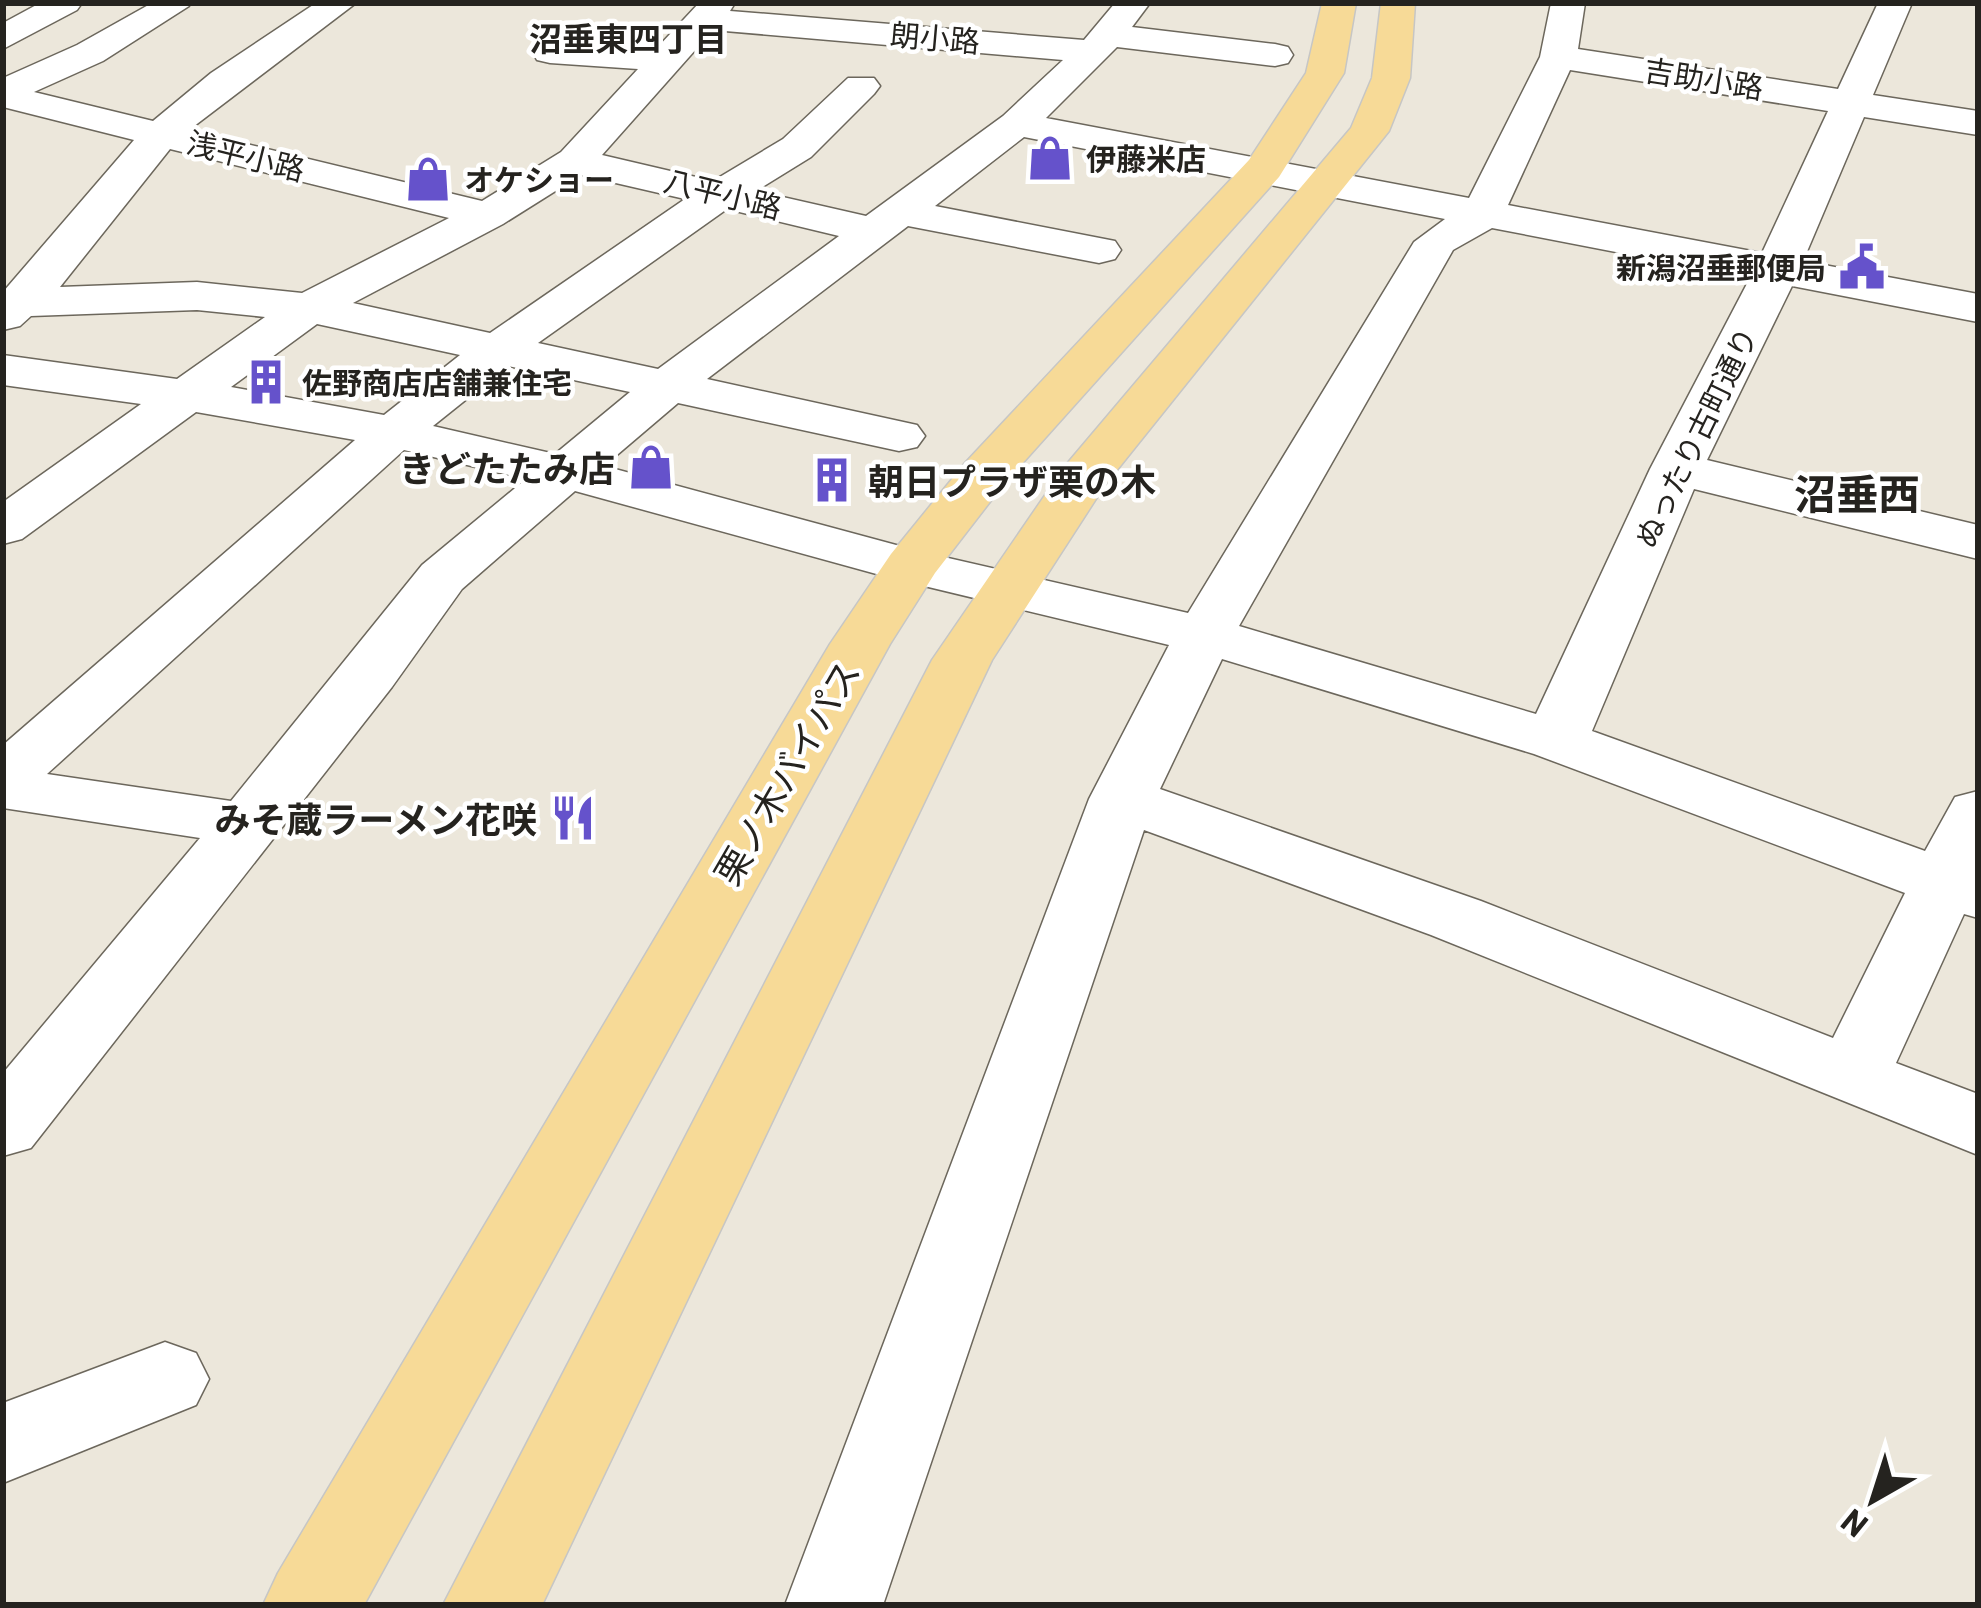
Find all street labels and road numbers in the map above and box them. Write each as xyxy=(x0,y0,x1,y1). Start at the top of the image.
street label: 朗小路 xyxy=(889,15,981,59)
street label: 吉助小路 xyxy=(1642,51,1766,105)
street label: 浅平小路 xyxy=(183,123,309,187)
street label: 八平小路 xyxy=(660,161,786,225)
street label: ぬったり古町通り xyxy=(1626,321,1764,553)
street label: 栗ノ木バイパス xyxy=(705,652,867,892)

